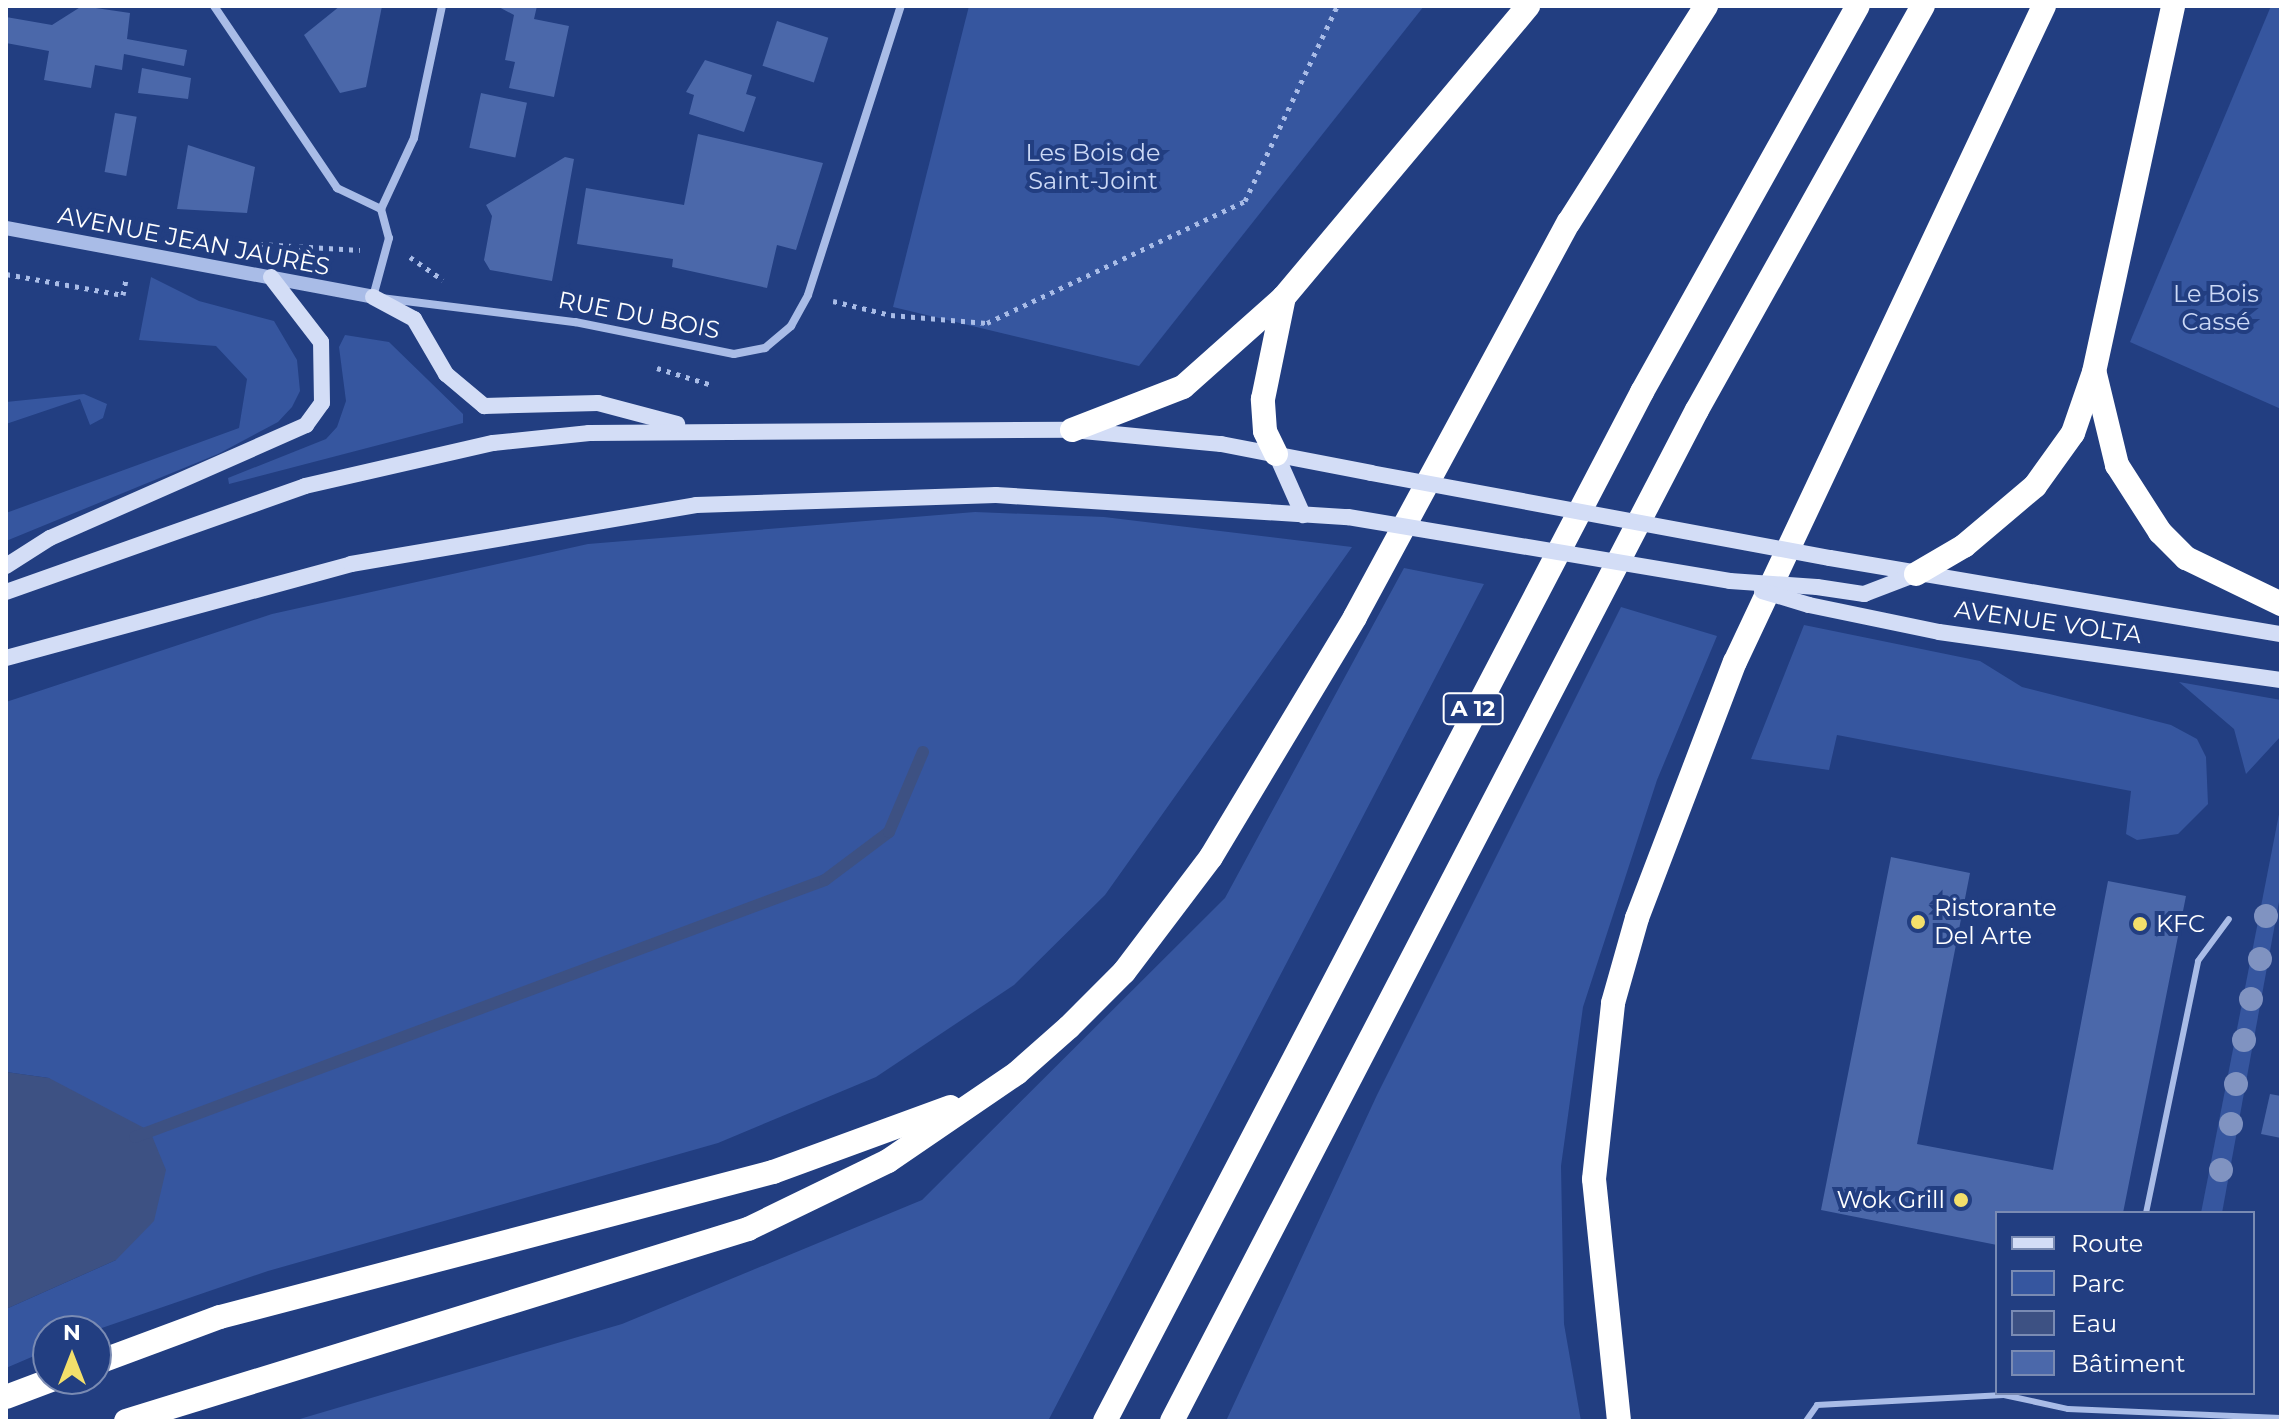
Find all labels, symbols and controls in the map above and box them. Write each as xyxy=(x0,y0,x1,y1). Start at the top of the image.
park label: Les Bois de Saint-Joint xyxy=(1026,139,1160,195)
street label: AVENUE JEAN JAURÈS xyxy=(56,200,332,282)
park label: Le Bois Cassé xyxy=(2173,280,2259,336)
street label: RUE DU BOIS xyxy=(556,285,722,345)
street label: AVENUE VOLTA xyxy=(1953,595,2143,649)
road number: A 12 xyxy=(1441,691,1505,727)
place label: Ristorante Del Arte xyxy=(1934,894,2057,950)
place label: KFC xyxy=(2156,910,2205,938)
marker: Ristorante Del Arte xyxy=(1909,913,1927,931)
marker: KFC xyxy=(2131,915,2149,933)
place label: Wok Grill xyxy=(1837,1186,1945,1214)
marker: Wok Grill xyxy=(1952,1191,1970,1209)
legend xyxy=(1995,1211,2255,1395)
text: Route xyxy=(2071,1229,2143,1258)
text: Parc xyxy=(2071,1269,2125,1298)
text: Eau xyxy=(2071,1309,2117,1338)
north arrow xyxy=(32,1315,112,1395)
text: N xyxy=(63,1319,81,1346)
text: Bâtiment xyxy=(2071,1349,2185,1378)

